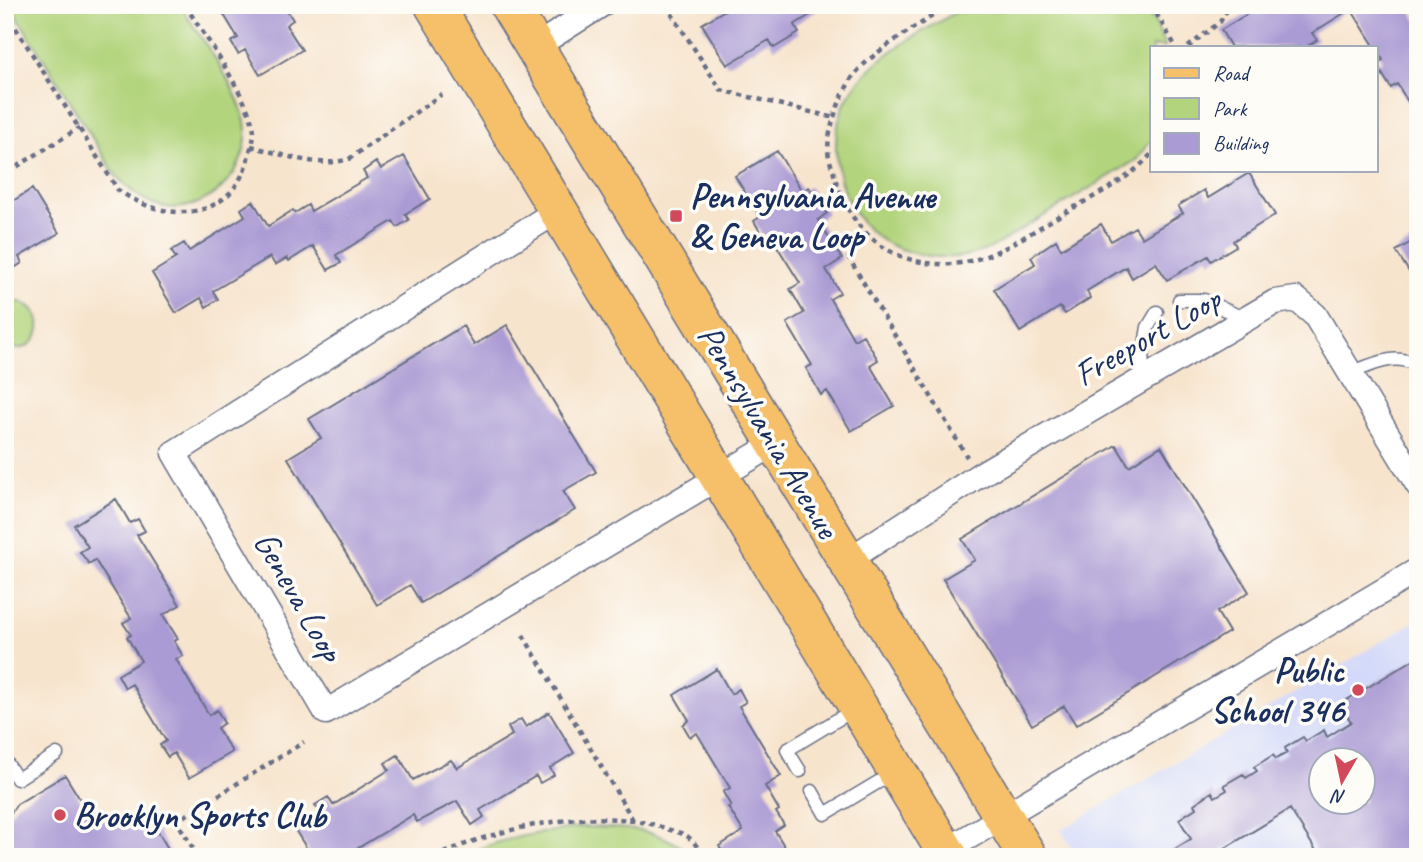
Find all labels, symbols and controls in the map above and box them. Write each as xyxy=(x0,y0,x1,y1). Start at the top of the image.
legend xyxy=(1150,46,1378,172)
text: Road xyxy=(1213,60,1252,86)
text: Park xyxy=(1213,96,1248,122)
text: Building xyxy=(1213,130,1270,156)
place label: Pennsylvania Avenue & Geneva Loop xyxy=(690,174,937,259)
marker: Pennsylvania Avenue & Geneva Loop xyxy=(668,208,684,224)
street label: Freeport Loop xyxy=(1066,276,1230,396)
street label: Pennsylvania Avenue xyxy=(687,316,851,548)
street label: Geneva Loop xyxy=(243,523,355,672)
place label: Public School 346 xyxy=(1210,648,1347,733)
marker: Public School 346 xyxy=(1350,682,1366,698)
north arrow xyxy=(1308,746,1378,816)
text: N xyxy=(1329,784,1347,810)
place label: Brooklyn Sports Club xyxy=(74,793,328,838)
marker: Brooklyn Sports Club xyxy=(52,807,68,823)

